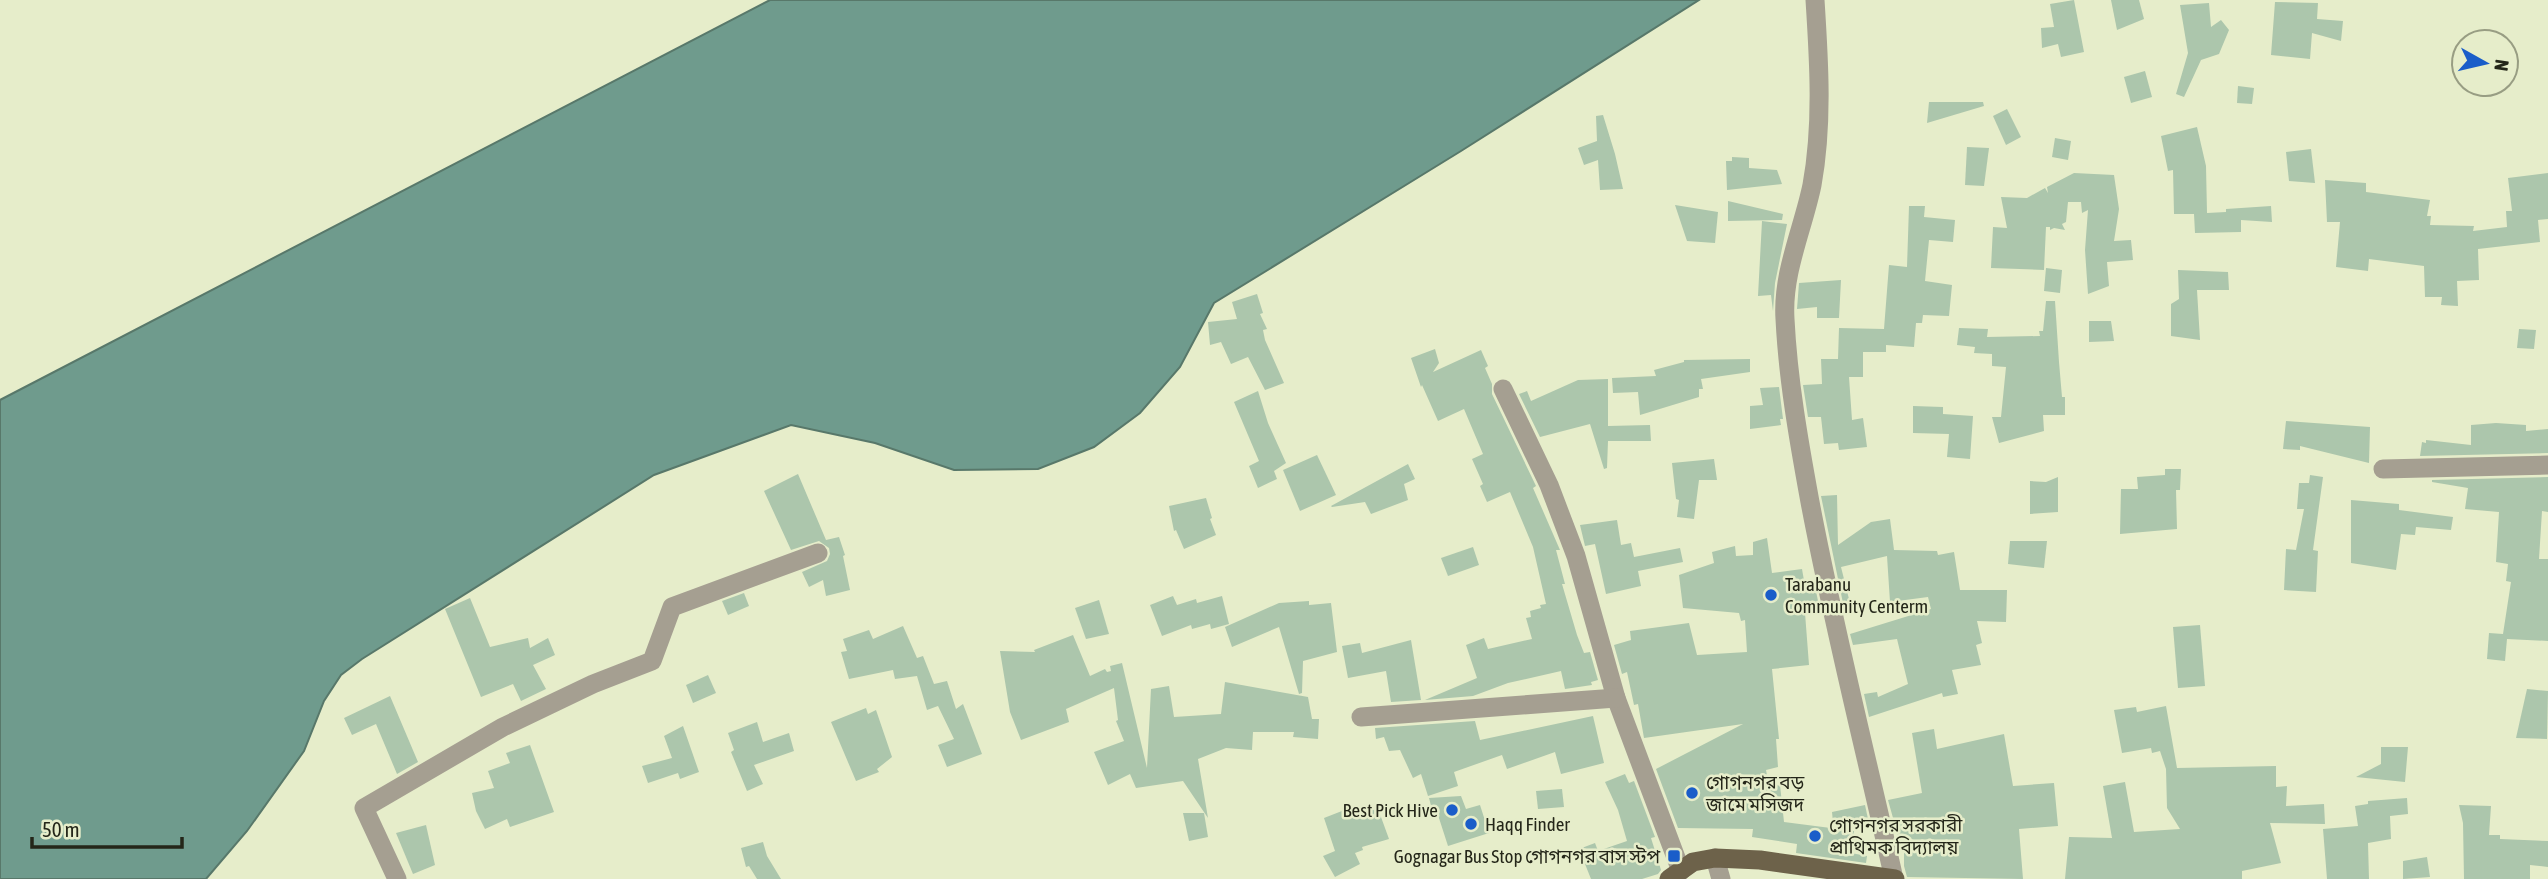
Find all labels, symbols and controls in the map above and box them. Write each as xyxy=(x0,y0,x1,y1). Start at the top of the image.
north arrow xyxy=(2450,28,2520,98)
text: N xyxy=(2490,58,2514,72)
place label: Tarabanu Community Centerm xyxy=(1785,573,1928,617)
marker: Tarabanu Community Centerm xyxy=(1763,587,1779,603)
place label: গোগনগর বড় জামে মসিজদ xyxy=(1705,771,1805,815)
marker: গোগনগর বড় জামে মসিজদ xyxy=(1684,785,1700,801)
place label: Best Pick Hive xyxy=(1343,799,1438,821)
marker: Best Pick Hive xyxy=(1444,802,1460,818)
scale bar xyxy=(32,806,182,850)
place label: Haqq Finder xyxy=(1485,813,1570,835)
place label: গোগনগর সরকারী প্রাথিমক বিদ্যালয় xyxy=(1829,814,1963,858)
marker: Haqq Finder xyxy=(1463,816,1479,832)
text: 50 m xyxy=(42,817,80,841)
marker: গোগনগর সরকারী প্রাথিমক বিদ্যালয় xyxy=(1807,828,1823,844)
place label: Gognagar Bus Stop গোগনগর বাস স্টপ xyxy=(1394,845,1660,867)
marker: Gognagar Bus Stop গোগনগর বাস স্টপ xyxy=(1666,848,1682,864)

